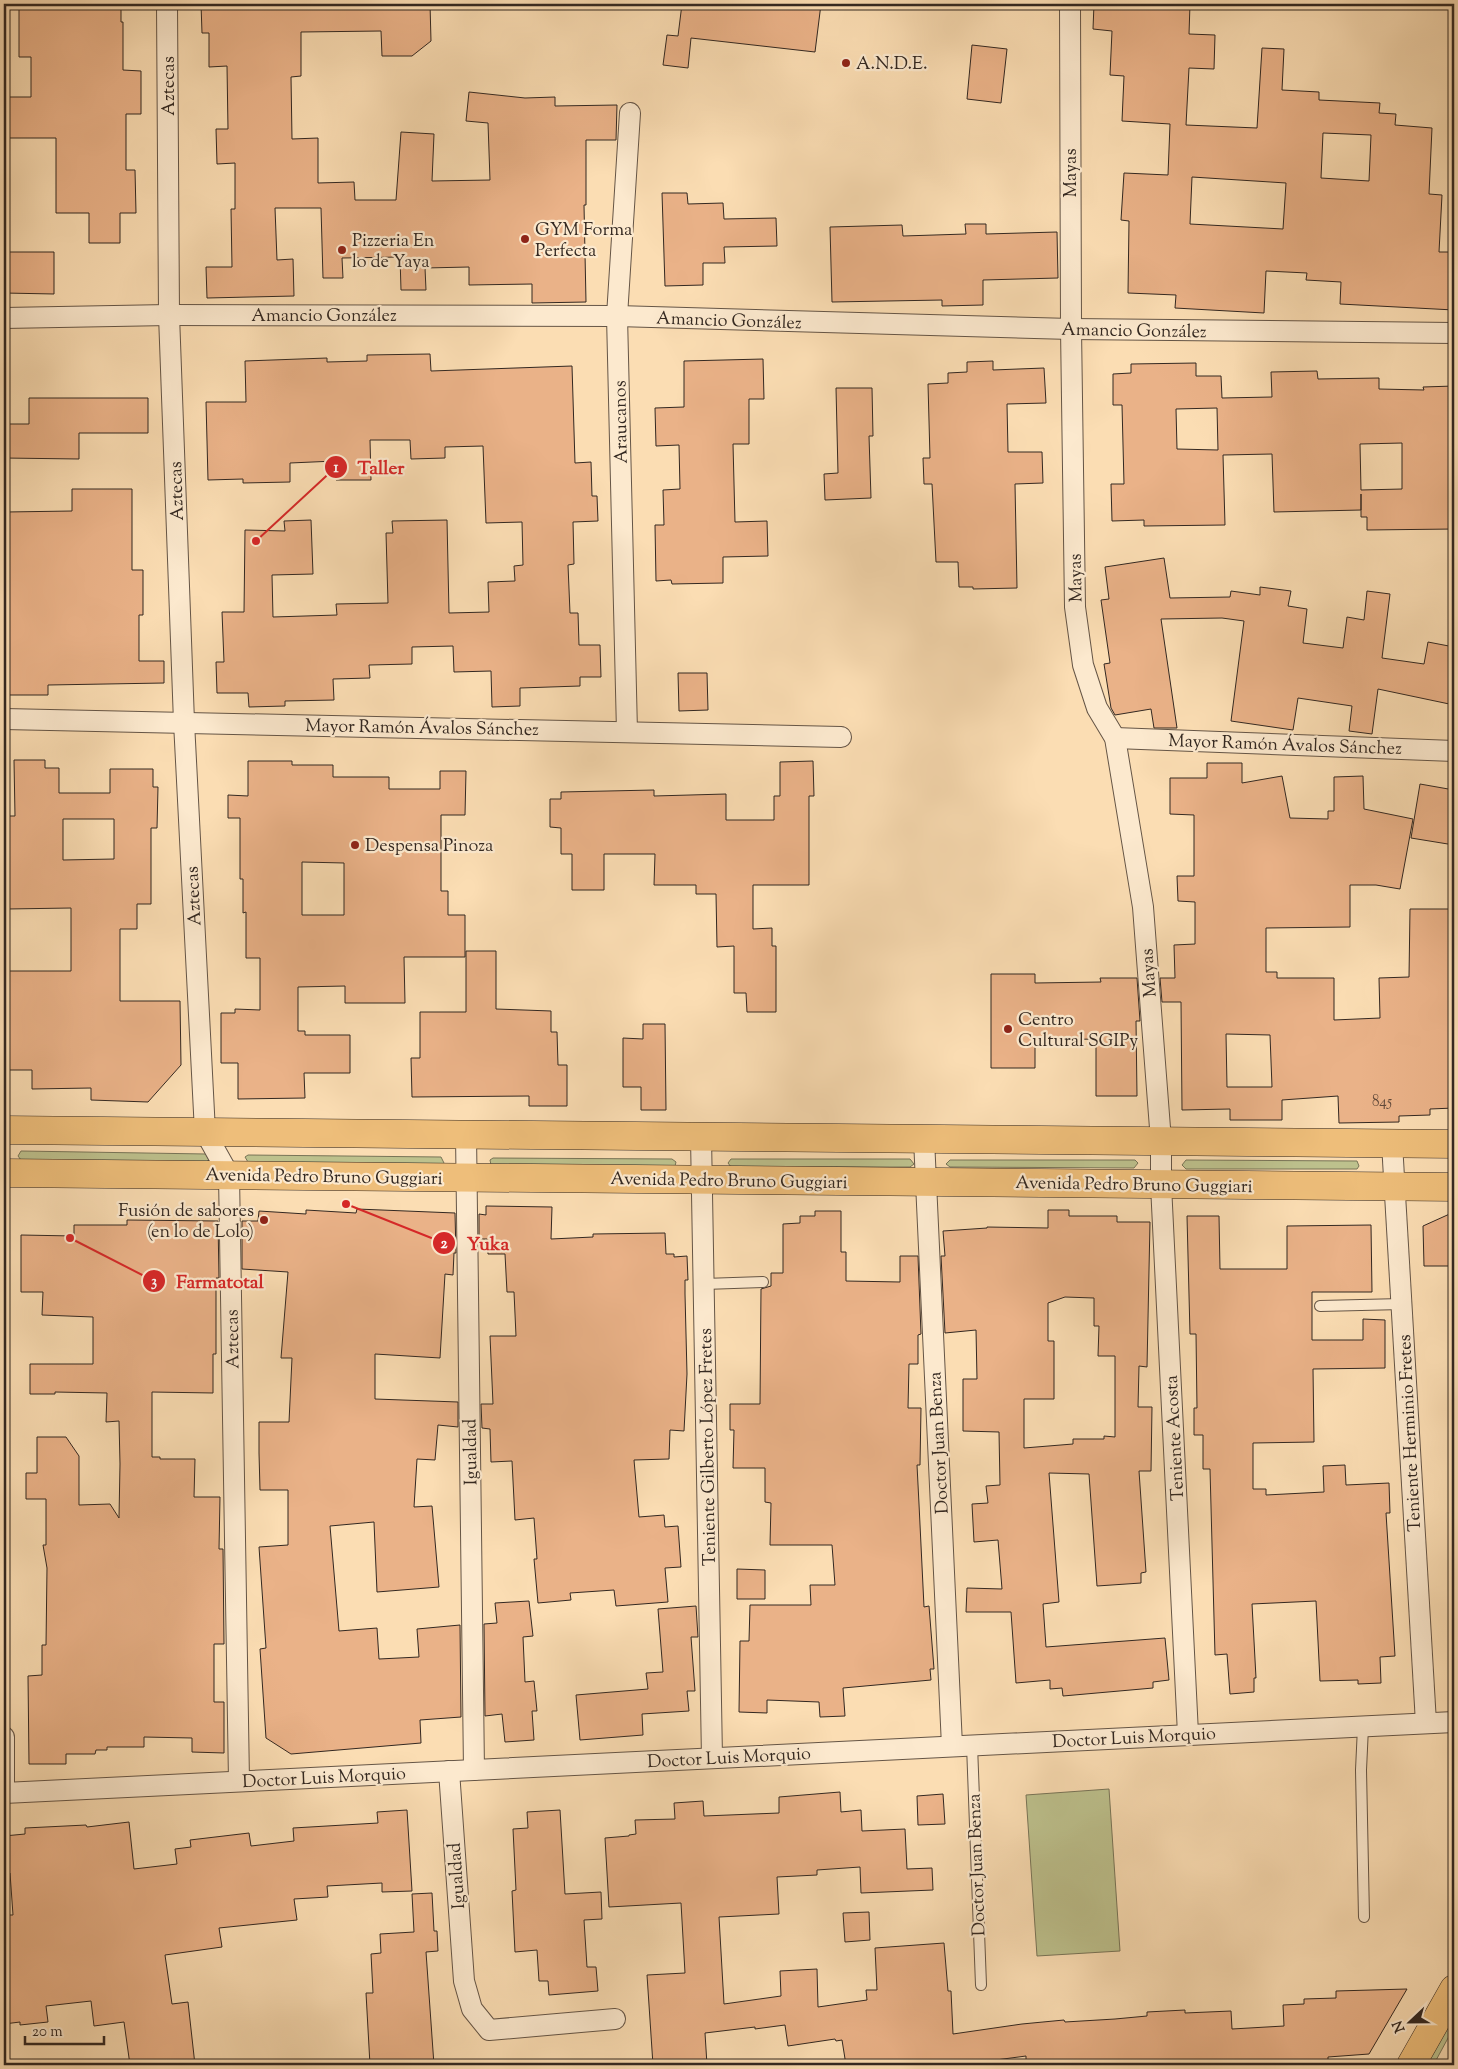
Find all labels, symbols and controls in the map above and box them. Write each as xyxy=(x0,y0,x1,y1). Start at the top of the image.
place label: A.N.D.E. xyxy=(856,52,928,78)
street label: Aztecas xyxy=(157,56,183,116)
marker: A.N.D.E. xyxy=(840,57,852,69)
street label: Mayas xyxy=(1059,149,1085,197)
place label: GYM Forma Perfecta xyxy=(535,218,632,265)
place label: Pizzeria En lo de Yaya xyxy=(352,229,435,276)
marker: GYM Forma Perfecta xyxy=(519,233,531,245)
marker: Pizzeria En lo de Yaya xyxy=(336,244,348,256)
street label: Amancio González xyxy=(251,304,397,330)
street label: Amancio González xyxy=(656,306,802,338)
street label: Amancio González xyxy=(1061,318,1207,346)
street label: Araucanos xyxy=(608,380,636,464)
callout: Taller xyxy=(323,450,415,484)
text: Taller xyxy=(358,456,405,483)
text: 1 xyxy=(333,458,339,479)
street label: Aztecas xyxy=(164,461,192,521)
street label: Mayas xyxy=(1064,553,1090,603)
street label: Mayor Ramón Ávalos Sánchez xyxy=(305,714,539,744)
street label: Mayor Ramón Ávalos Sánchez xyxy=(1168,729,1402,763)
place label: Despensa Pinoza xyxy=(365,834,493,860)
marker: Despensa Pinoza xyxy=(349,839,361,851)
street label: Aztecas xyxy=(180,866,210,926)
street label: Mayas xyxy=(1135,948,1165,998)
place label: Centro Cultural SGIPy xyxy=(1018,1008,1138,1055)
marker: Centro Cultural SGIPy xyxy=(1002,1023,1014,1035)
house number: 845 xyxy=(1372,1092,1392,1113)
street label: Avenida Pedro Bruno Guggiari xyxy=(205,1163,443,1193)
street label: Avenida Pedro Bruno Guggiari xyxy=(610,1167,848,1197)
street label: Avenida Pedro Bruno Guggiari xyxy=(1015,1171,1253,1201)
place label: Fusión de sabores (en lo de Lolo) xyxy=(118,1199,254,1246)
marker: Fusión de sabores (en lo de Lolo) xyxy=(258,1214,270,1226)
callout: Yuka xyxy=(432,1226,519,1260)
text: Yuka xyxy=(467,1232,509,1259)
text: 2 xyxy=(440,1234,448,1255)
callout: Farmatotal xyxy=(142,1264,274,1298)
text: Farmatotal xyxy=(176,1270,264,1297)
text: 3 xyxy=(151,1272,157,1293)
street label: Aztecas xyxy=(220,1309,248,1369)
street label: Teniente Gilberto López Fretes xyxy=(694,1328,724,1566)
street label: Teniente Herminio Fretes xyxy=(1393,1334,1429,1532)
street label: Doctor Juan Benza xyxy=(923,1371,957,1515)
street label: Teniente Acosta xyxy=(1160,1375,1192,1501)
street label: Igualdad xyxy=(458,1418,486,1485)
street label: Doctor Luis Morquio xyxy=(1052,1722,1217,1756)
street label: Doctor Luis Morquio xyxy=(647,1742,812,1776)
street label: Doctor Luis Morquio xyxy=(242,1762,407,1796)
street label: Doctor Juan Benza xyxy=(963,1793,993,1937)
street label: Igualdad xyxy=(443,1842,473,1910)
north arrow xyxy=(1386,1996,1436,2046)
scale bar xyxy=(25,2014,104,2046)
text: N xyxy=(1388,2017,1411,2035)
text: 20 m xyxy=(32,2022,63,2043)

